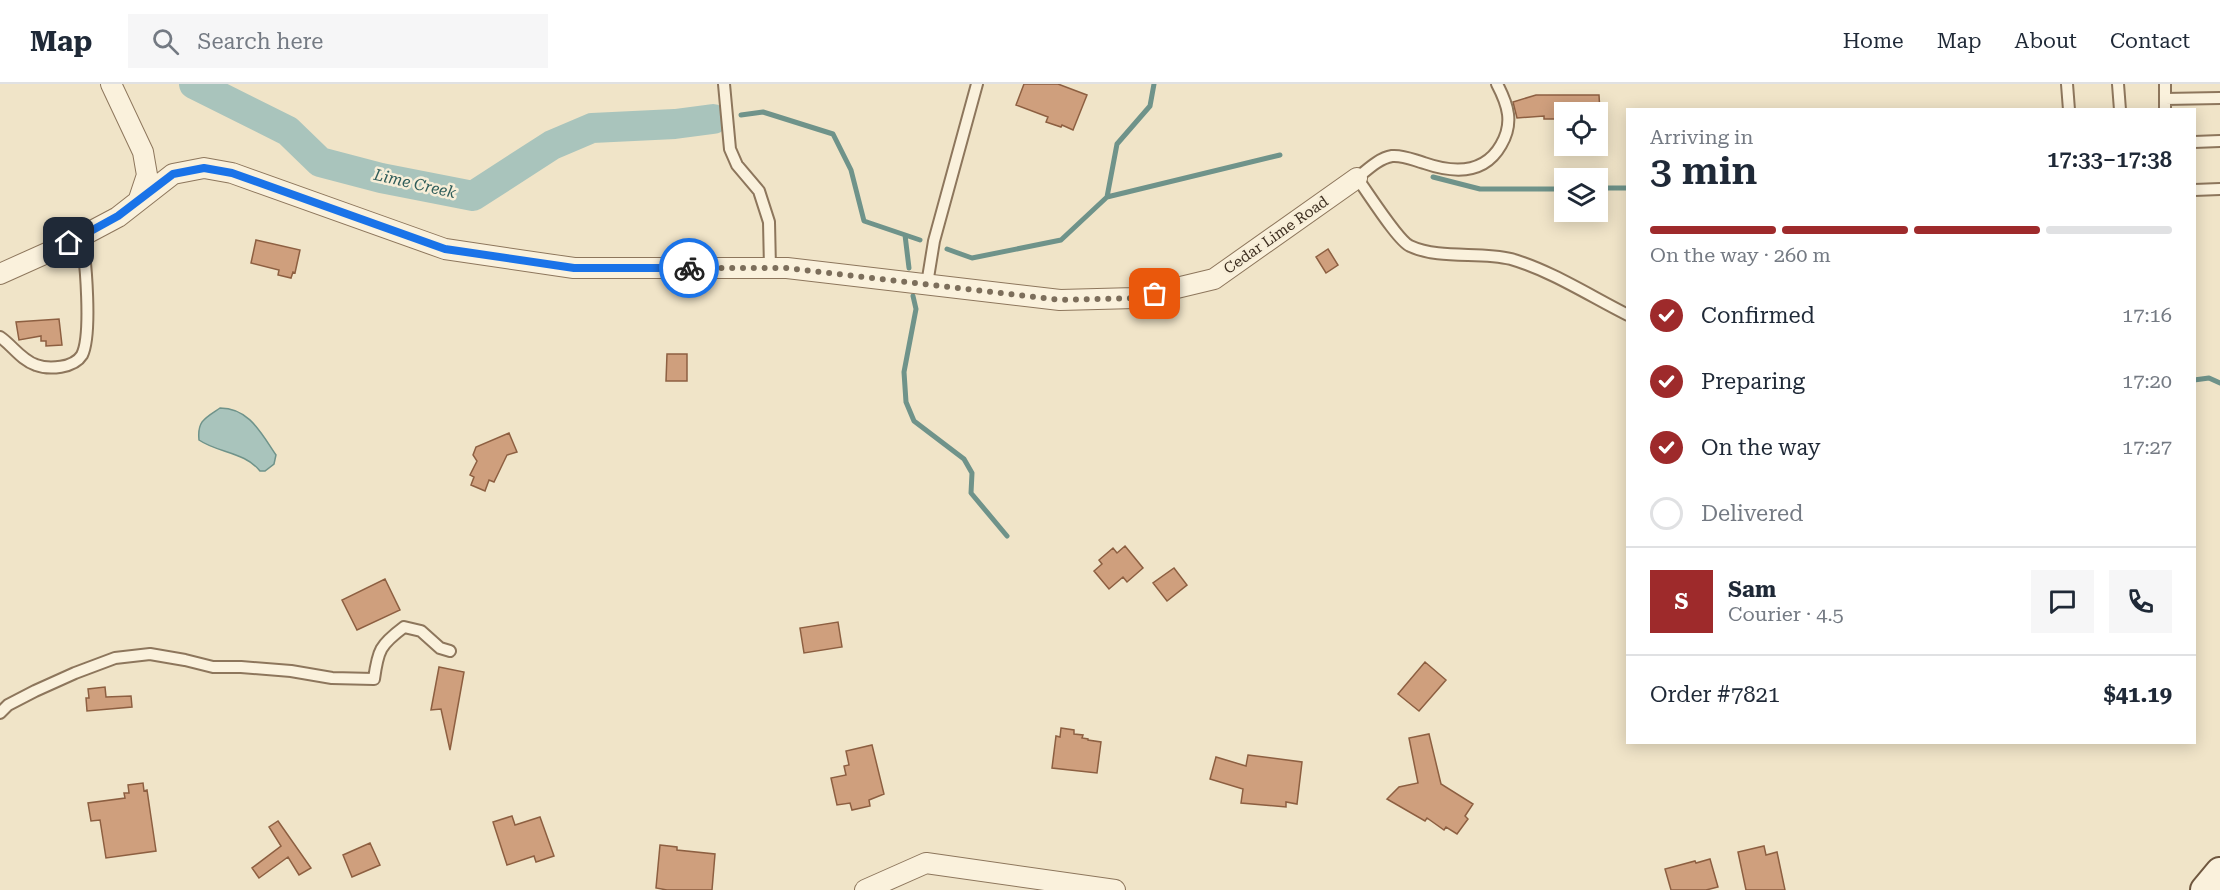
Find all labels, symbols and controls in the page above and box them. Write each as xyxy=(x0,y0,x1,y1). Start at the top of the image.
search box xyxy=(128,14,548,68)
text: Map xyxy=(30,25,92,58)
icon: search xyxy=(149,25,182,58)
text: Search here xyxy=(197,29,323,54)
text: Home xyxy=(1843,29,1904,53)
text: Map xyxy=(1937,29,1982,53)
text: About xyxy=(2015,29,2077,53)
text: Contact xyxy=(2110,29,2190,53)
map controls xyxy=(1554,102,1608,222)
button: locate xyxy=(1554,102,1608,156)
text: Arriving in xyxy=(1650,125,1753,149)
text: 17:33–17:38 xyxy=(2047,147,2172,172)
text: 3 min xyxy=(1650,148,1757,194)
water label: Lime Creek xyxy=(371,165,458,202)
button: layers xyxy=(1554,168,1608,222)
street label: Cedar Lime Road xyxy=(1220,192,1332,278)
pin xyxy=(43,217,94,268)
icon: home xyxy=(52,226,85,259)
courier xyxy=(659,238,719,298)
text: On the way · 260 m xyxy=(1650,243,1831,267)
icon: bike xyxy=(673,252,706,285)
pin xyxy=(1129,268,1180,319)
icon: bag xyxy=(1138,277,1171,310)
icon: check xyxy=(1650,299,1683,332)
text: Confirmed xyxy=(1701,303,1815,328)
text: 17:16 xyxy=(2122,303,2172,327)
icon: check xyxy=(1650,365,1683,398)
text: Preparing xyxy=(1701,369,1805,394)
text: 17:20 xyxy=(2122,369,2172,393)
icon: check xyxy=(1650,431,1683,464)
text: On the way xyxy=(1701,435,1821,460)
text: 17:27 xyxy=(2122,435,2172,459)
text: Delivered xyxy=(1701,501,1803,526)
button: chat xyxy=(2031,570,2094,633)
button: phone xyxy=(2109,570,2172,633)
text: Sam xyxy=(1728,577,1776,602)
text: S xyxy=(1675,589,1688,614)
text: Courier · 4.5 xyxy=(1728,602,1844,626)
text: Order #7821 xyxy=(1650,682,1780,707)
text: $41.19 xyxy=(2103,682,2172,707)

